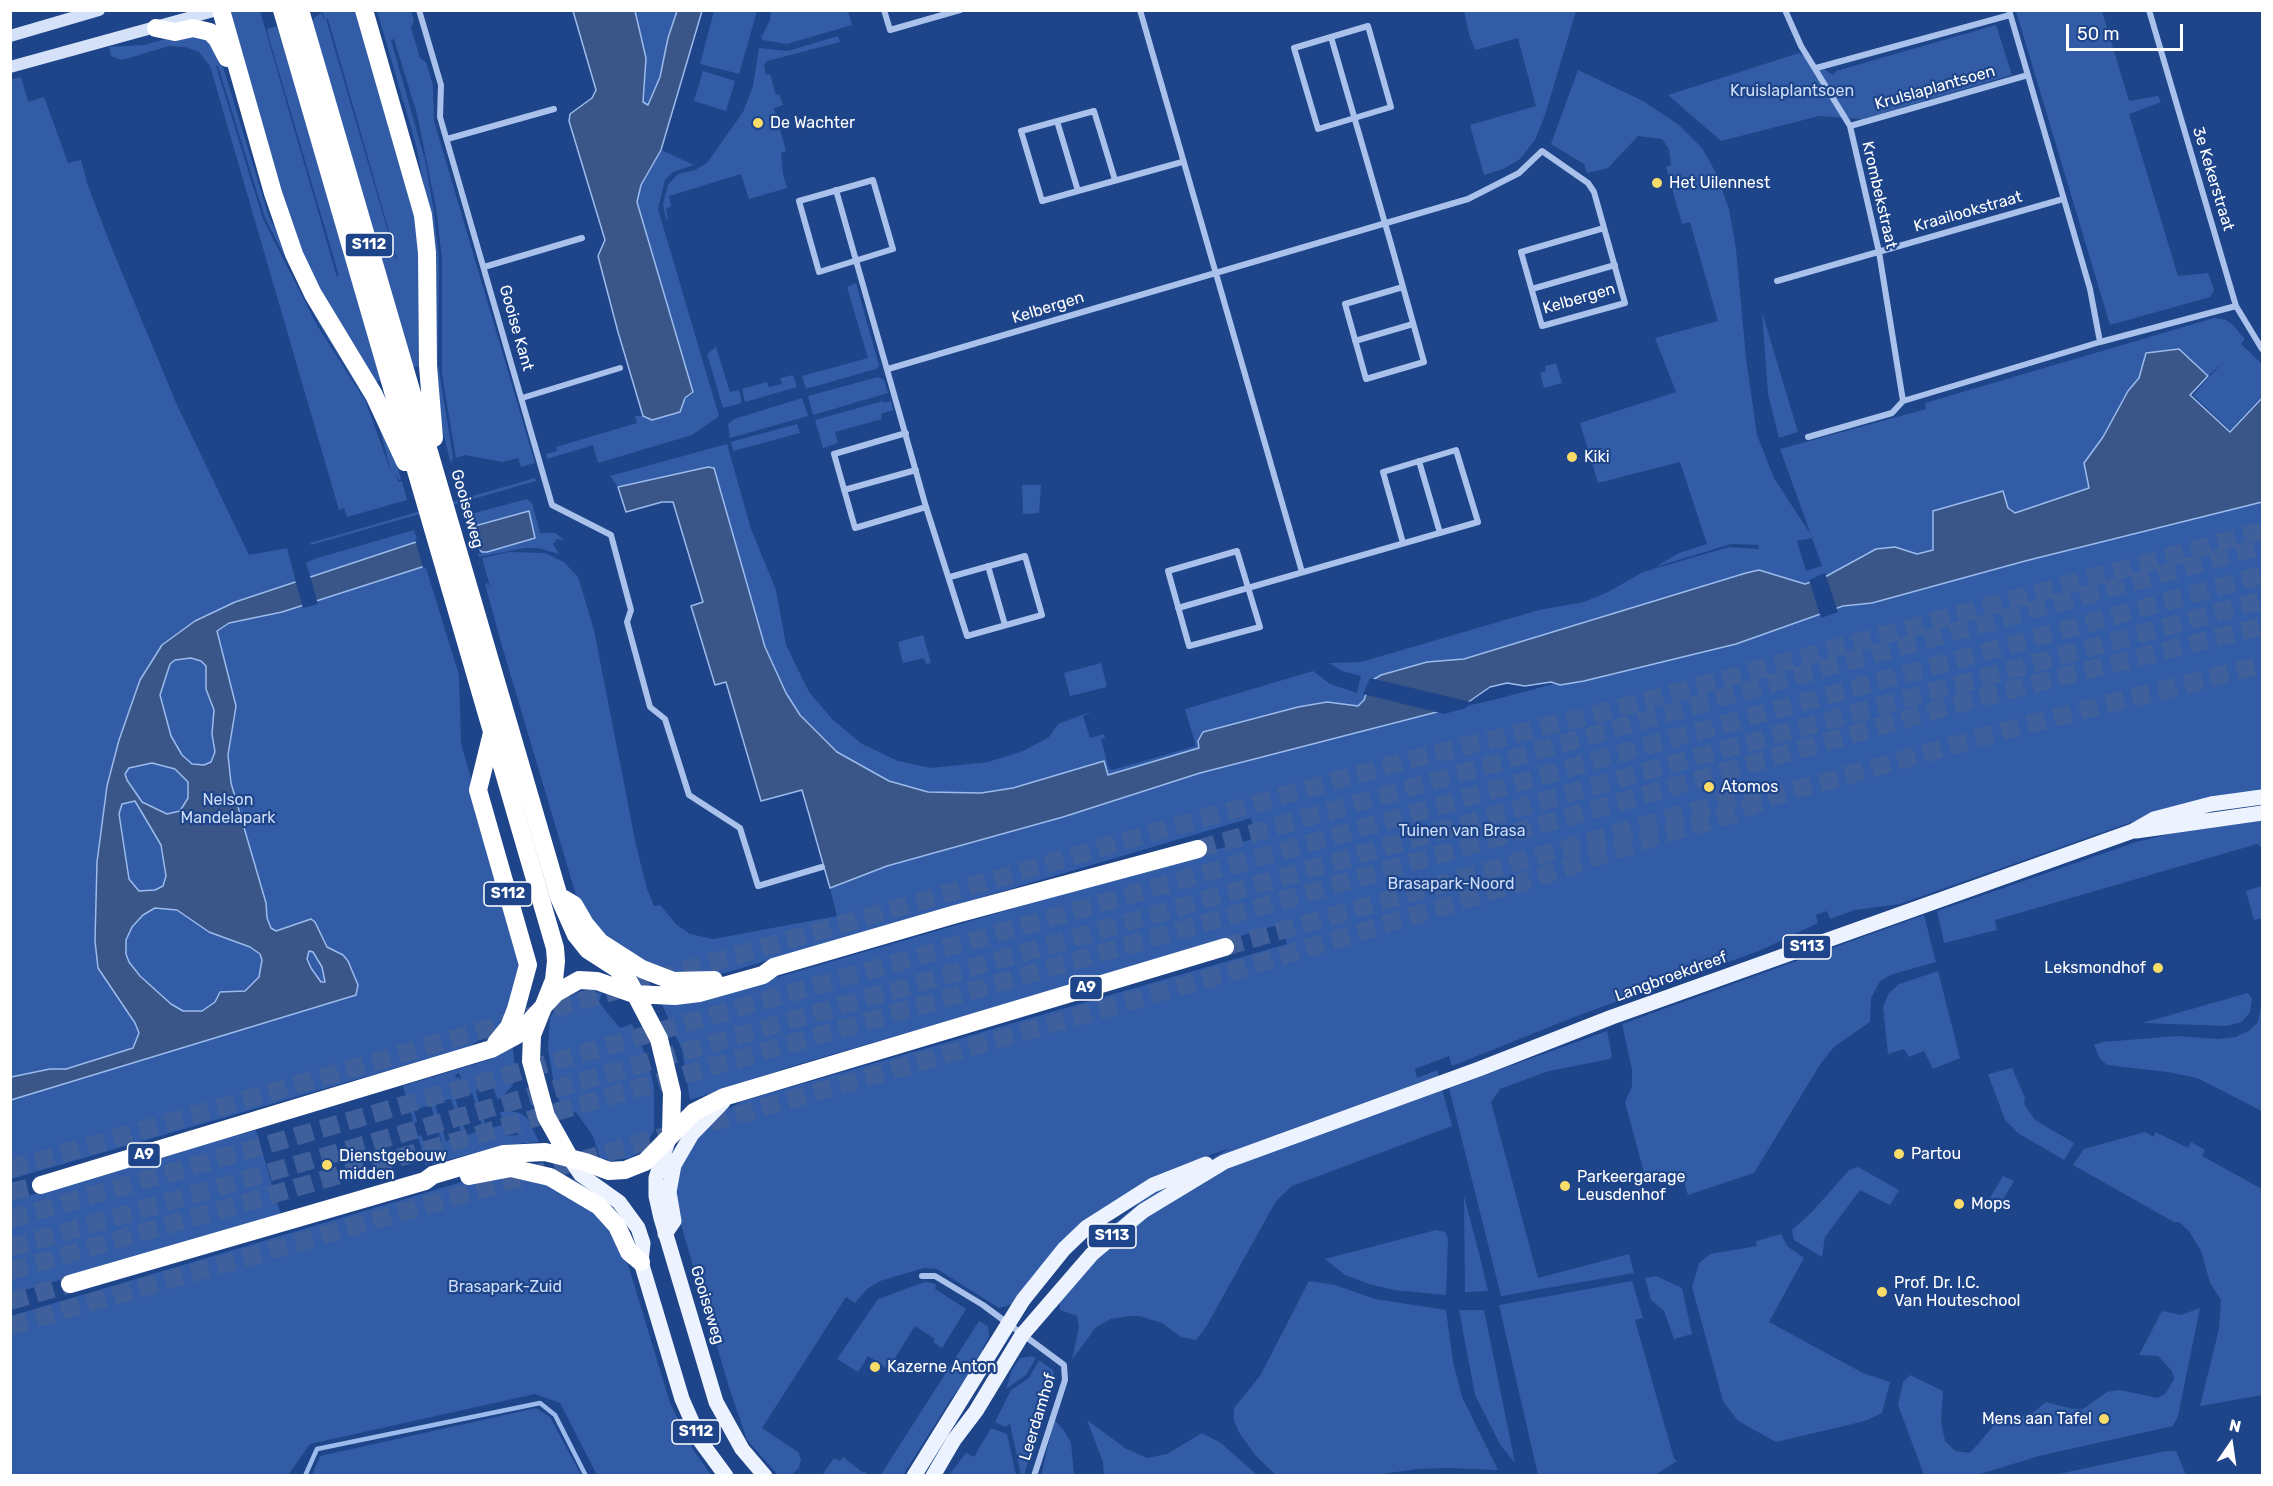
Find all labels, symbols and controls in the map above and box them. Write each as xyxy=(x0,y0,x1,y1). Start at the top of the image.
scale bar xyxy=(2069,12,2186,50)
text: 50 m xyxy=(2077,23,2120,45)
street label: Krulslaplantsoen xyxy=(1873,62,1997,114)
park label: Kruislaplantsoen xyxy=(1730,81,1854,101)
place label: De Wachter xyxy=(770,113,855,133)
marker: De Wachter xyxy=(751,116,765,130)
street label: 3e Kekerstraat xyxy=(2188,125,2238,233)
street label: Krombekstraat xyxy=(1857,139,1901,251)
place label: Het Uilennest xyxy=(1669,173,1770,193)
marker: Het Uilennest xyxy=(1650,176,1664,190)
street label: Kraailookstraat xyxy=(1912,187,2024,237)
road number: S112 xyxy=(345,233,393,257)
street label: Kelbergen xyxy=(1541,279,1617,319)
street label: Gooise Kant xyxy=(495,283,537,373)
street label: Kelbergen xyxy=(1010,288,1086,328)
place label: Kiki xyxy=(1584,447,1610,467)
marker: Kiki xyxy=(1565,450,1579,464)
street label: Gooiseweg xyxy=(447,467,487,551)
place label: Atomos xyxy=(1721,777,1778,797)
marker: Atomos xyxy=(1702,780,1716,794)
park label: Nelson Mandelapark xyxy=(180,790,276,828)
park label: Tuinen van Brasa xyxy=(1398,821,1526,841)
park label: Brasapark-Noord xyxy=(1387,874,1515,894)
road number: S112 xyxy=(484,882,532,906)
road number: S113 xyxy=(1783,935,1831,959)
street label: Langbroekdreef xyxy=(1612,948,1730,1006)
place label: Leksmondhof xyxy=(2044,958,2146,978)
marker: Leksmondhof xyxy=(2151,961,2165,975)
road number: A9 xyxy=(1070,976,1102,1000)
road number: A9 xyxy=(128,1143,160,1167)
place label: Partou xyxy=(1911,1144,1961,1164)
place label: Dienstgebouw midden xyxy=(339,1146,447,1184)
marker: Partou xyxy=(1892,1147,1906,1161)
marker: Dienstgebouw midden xyxy=(320,1158,334,1172)
place label: Parkeergarage Leusdenhof xyxy=(1577,1167,1685,1205)
marker: Parkeergarage Leusdenhof xyxy=(1558,1179,1572,1193)
place label: Mops xyxy=(1971,1194,2011,1214)
marker: Mops xyxy=(1952,1197,1966,1211)
road number: S113 xyxy=(1088,1224,1136,1248)
street label: Gooiseweg xyxy=(686,1263,728,1347)
place label: Prof. Dr. I.C. Van Houteschool xyxy=(1894,1273,2020,1311)
park label: Brasapark-Zuid xyxy=(448,1277,562,1297)
marker: Prof. Dr. I.C. Van Houteschool xyxy=(1875,1285,1889,1299)
place label: Kazerne Anton xyxy=(887,1357,996,1377)
marker: Kazerne Anton xyxy=(868,1360,882,1374)
street label: Leerdamhof xyxy=(1016,1371,1060,1463)
place label: Mens aan Tafel xyxy=(1982,1409,2092,1429)
marker: Mens aan Tafel xyxy=(2097,1412,2111,1426)
north arrow xyxy=(2201,1414,2261,1474)
text: N xyxy=(2227,1415,2243,1437)
road number: S112 xyxy=(672,1420,720,1444)

